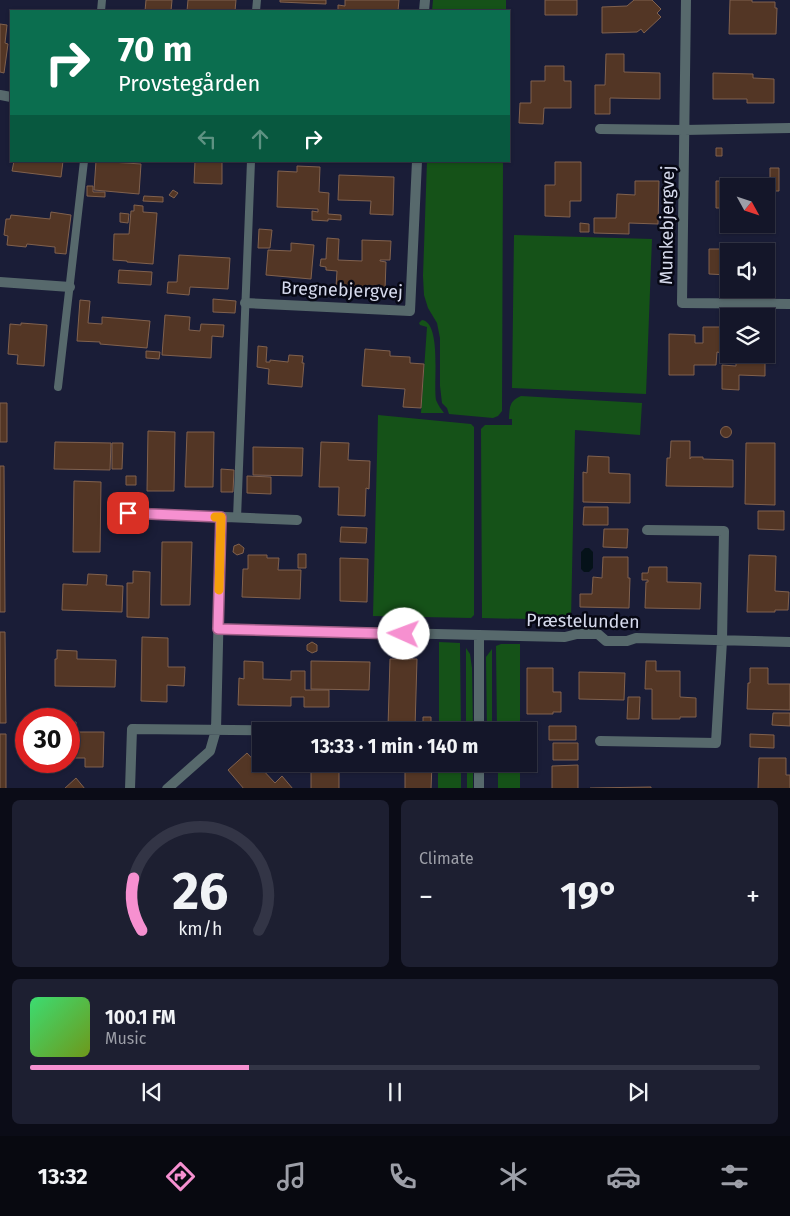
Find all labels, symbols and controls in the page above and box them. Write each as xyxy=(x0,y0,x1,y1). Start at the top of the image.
text: 70 m xyxy=(118,28,192,70)
icon: right xyxy=(35,30,100,95)
text: Provstegården xyxy=(118,70,260,97)
icon: left xyxy=(193,125,221,153)
icon: ahead xyxy=(246,125,274,153)
icon: right xyxy=(299,125,327,153)
street label: Munkebjergvej xyxy=(655,165,679,285)
north arrow xyxy=(720,178,775,232)
map controls xyxy=(720,178,775,363)
button: sound xyxy=(720,243,775,298)
street label: Bregnebjergvej xyxy=(281,277,403,303)
button: layers xyxy=(720,308,775,363)
pin xyxy=(107,492,149,534)
icon: arrive xyxy=(114,499,142,527)
position arrow xyxy=(377,607,429,659)
street label: Præstelunden xyxy=(526,609,640,633)
speed limit sign: 30 xyxy=(15,708,80,773)
text: 13:33 · 1 min · 140 m xyxy=(311,735,478,758)
text: Climate xyxy=(419,849,474,868)
text: 26 xyxy=(172,860,229,923)
text: 19° xyxy=(560,873,619,919)
text: − xyxy=(419,880,433,913)
text: + xyxy=(746,880,760,913)
text: km/h xyxy=(178,918,223,940)
text: 100.1 FM xyxy=(105,1006,176,1029)
text: Music xyxy=(105,1029,146,1048)
icon: previous xyxy=(138,1078,166,1106)
icon: pause xyxy=(381,1078,409,1106)
icon: next xyxy=(624,1078,652,1106)
icon: directions xyxy=(163,1159,198,1194)
icon: music xyxy=(274,1159,309,1194)
icon: phone xyxy=(385,1159,420,1194)
icon: climate xyxy=(496,1159,531,1194)
icon: car xyxy=(606,1159,641,1194)
icon: filters xyxy=(717,1159,752,1194)
text: 13:32 xyxy=(38,1163,88,1190)

